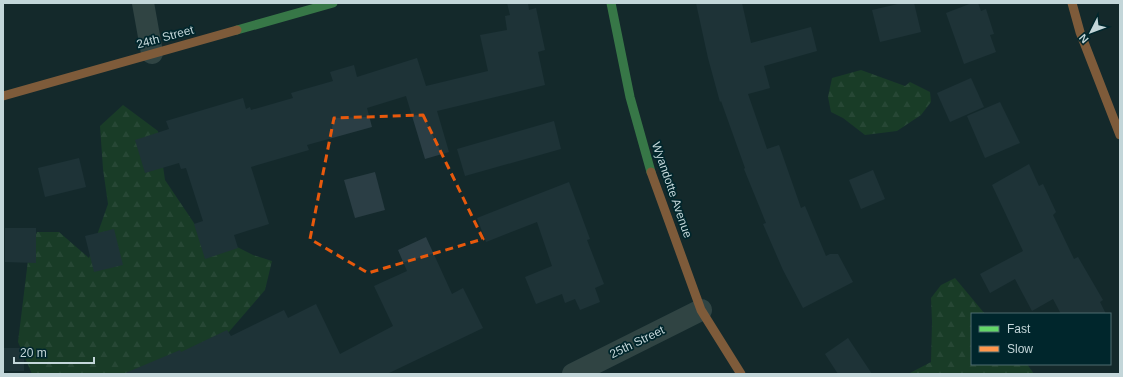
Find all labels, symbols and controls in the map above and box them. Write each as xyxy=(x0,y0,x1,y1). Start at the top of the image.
north arrow xyxy=(1071,12,1111,52)
street label: 24th Street xyxy=(135,22,196,51)
text: N xyxy=(1076,32,1091,46)
street label: Wyandotte Avenue xyxy=(649,140,695,240)
legend xyxy=(971,313,1111,365)
text: Fast xyxy=(1007,322,1031,336)
street label: 25th Street xyxy=(608,323,667,361)
scale bar xyxy=(14,339,94,365)
text: Slow xyxy=(1007,342,1033,356)
text: 20 m xyxy=(20,346,47,360)

